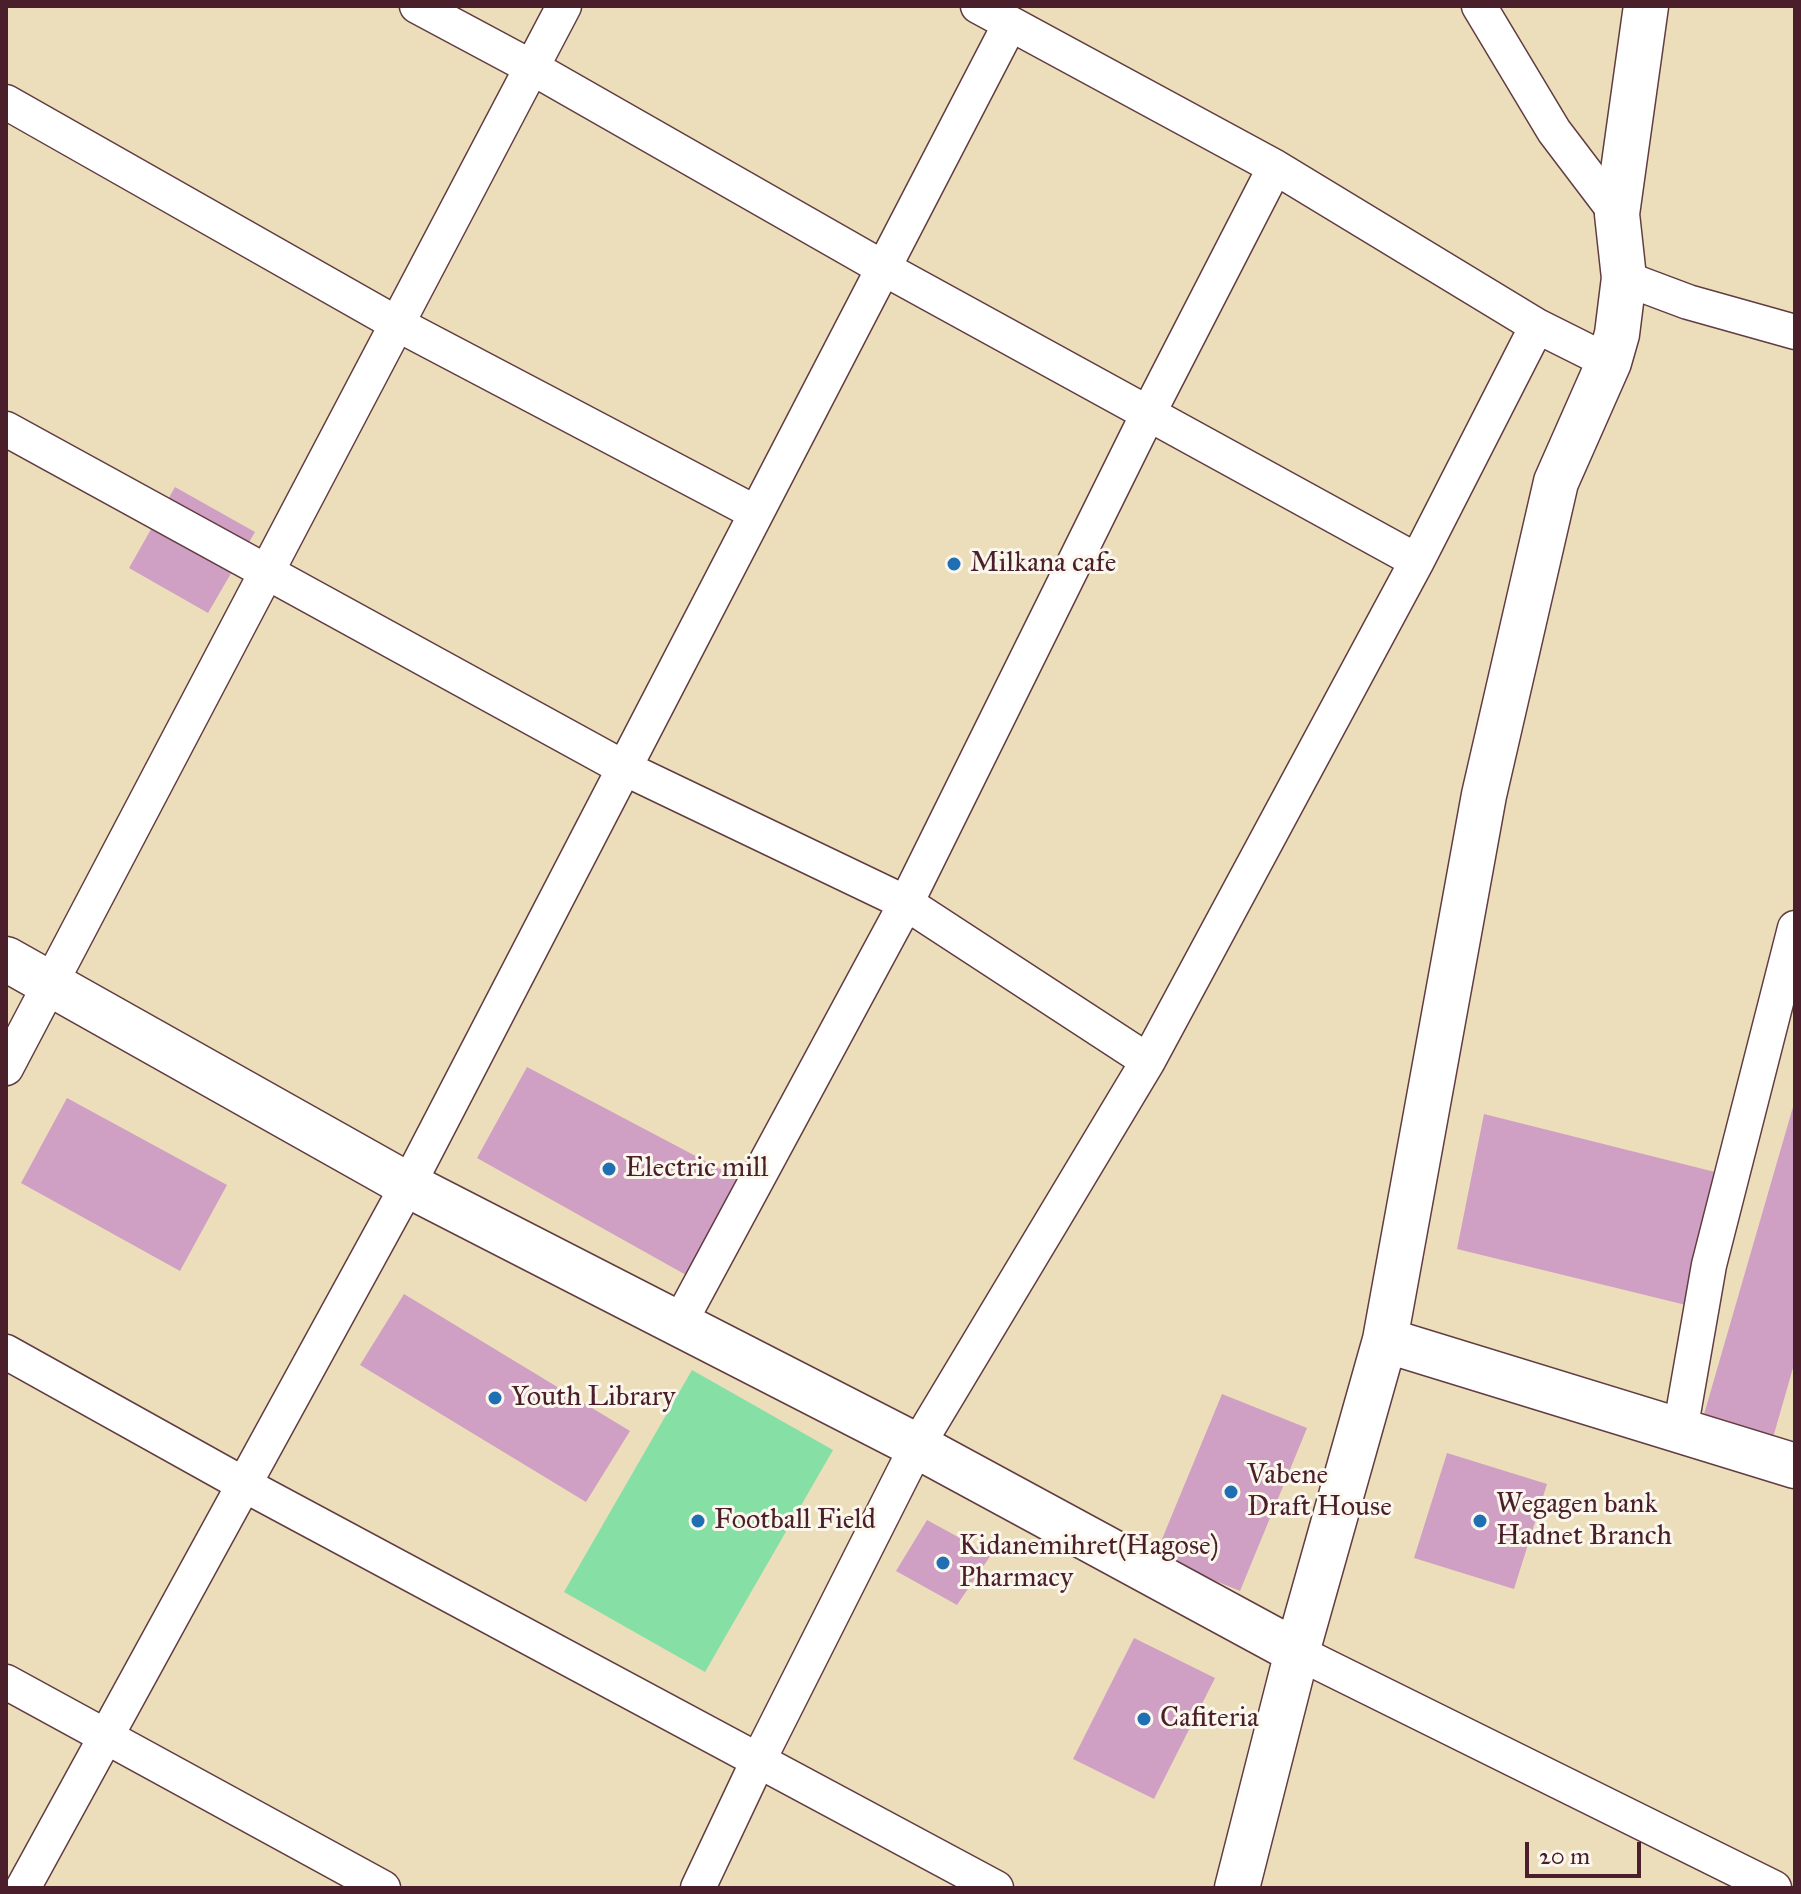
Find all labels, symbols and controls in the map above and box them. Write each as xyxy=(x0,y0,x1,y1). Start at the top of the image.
place label: Milkana cafe xyxy=(970,547,1116,581)
marker: Milkana cafe xyxy=(945,555,963,573)
place label: Electric mill xyxy=(625,1152,768,1186)
marker: Electric mill xyxy=(600,1160,618,1178)
place label: Youth Library xyxy=(511,1381,675,1415)
marker: Youth Library xyxy=(486,1389,504,1407)
place label: Vabene Draft House xyxy=(1247,1459,1392,1525)
marker: Vabene Draft House xyxy=(1222,1483,1240,1501)
place label: Wegagen bank Hadnet Branch xyxy=(1496,1488,1672,1554)
place label: Football Field xyxy=(714,1504,876,1538)
marker: Football Field xyxy=(689,1512,707,1530)
marker: Wegagen bank Hadnet Branch xyxy=(1471,1512,1489,1530)
place label: Kidanemihret(Hagose) Pharmacy xyxy=(959,1530,1219,1596)
marker: Kidanemihret(Hagose) Pharmacy xyxy=(934,1554,952,1572)
place label: Cafiteria xyxy=(1160,1702,1259,1736)
marker: Cafiteria xyxy=(1135,1710,1153,1728)
scale bar xyxy=(1529,1826,1645,1876)
text: 20 m xyxy=(1539,1841,1590,1871)

